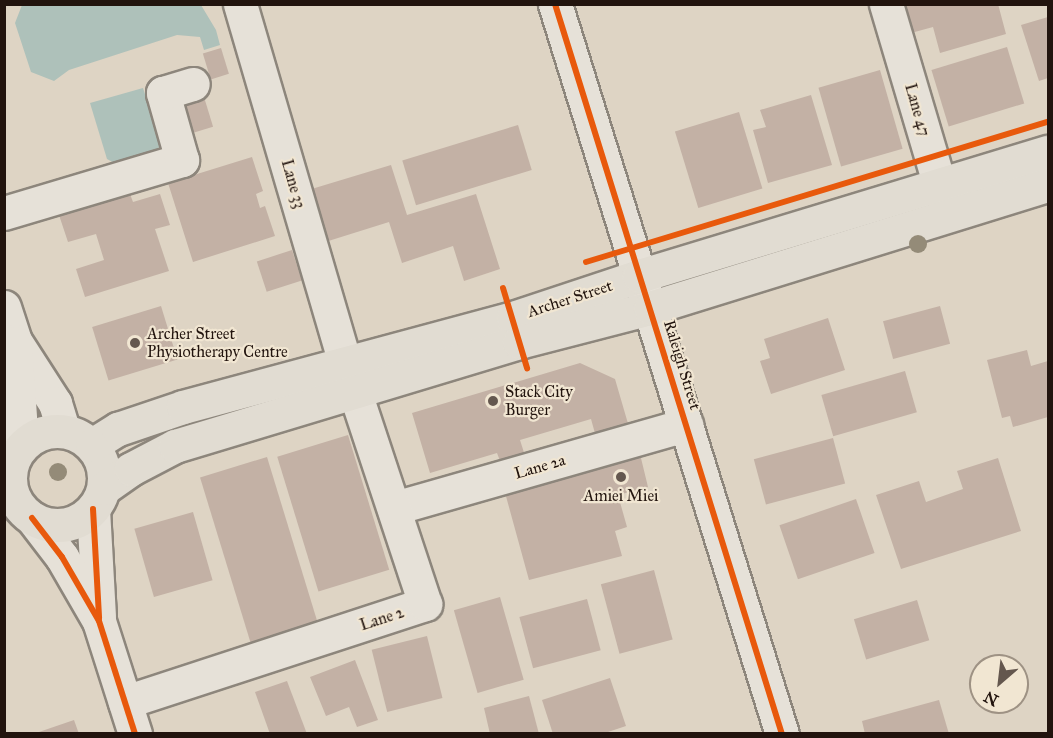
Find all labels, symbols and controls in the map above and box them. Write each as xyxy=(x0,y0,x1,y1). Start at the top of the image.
street label: Lane 47 xyxy=(900,81,934,139)
street label: Lane 33 xyxy=(277,157,309,211)
street label: Archer Street xyxy=(525,276,615,322)
street label: Raleigh Street xyxy=(659,318,705,412)
place label: Archer Street Physiotherapy Centre xyxy=(147,324,288,362)
marker: Archer Street Physiotherapy Centre xyxy=(128,336,142,350)
place label: Stack City Burger xyxy=(505,382,573,420)
marker: Stack City Burger xyxy=(486,394,500,408)
street label: Lane 2a xyxy=(512,451,568,483)
marker: Amiei Miei xyxy=(614,470,628,484)
place label: Amiei Miei xyxy=(584,486,658,506)
street label: Lane 2 xyxy=(358,603,406,635)
north arrow xyxy=(969,654,1029,714)
text: N xyxy=(981,687,1002,710)

